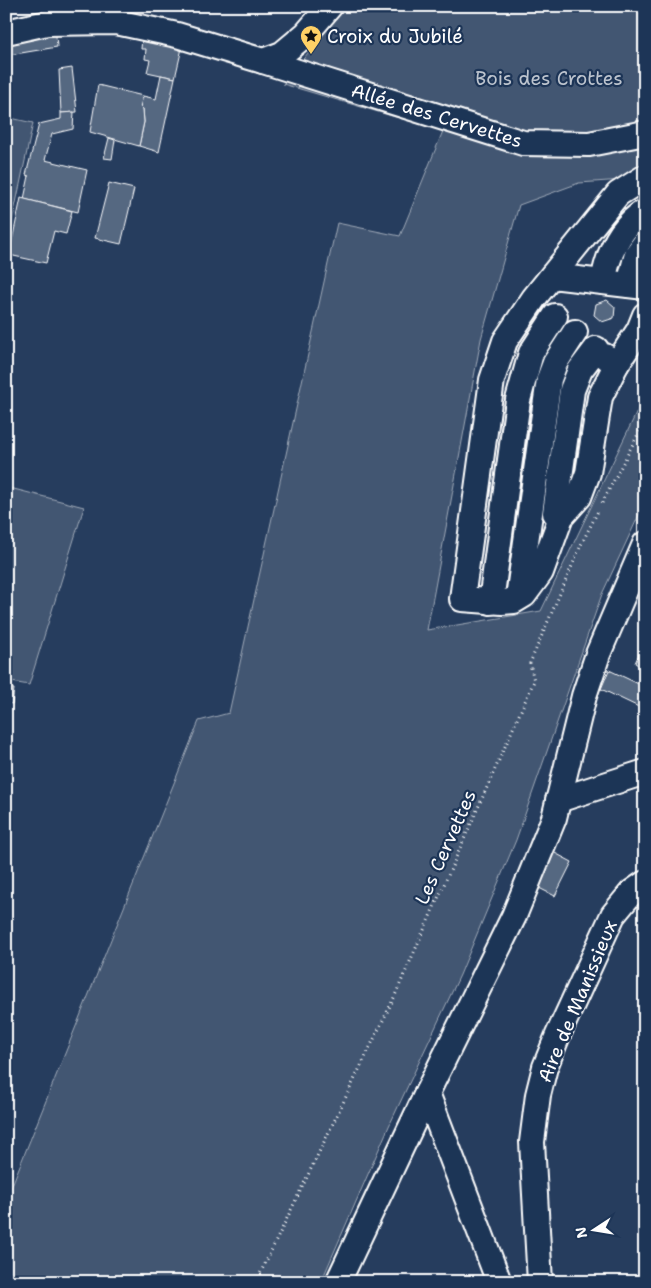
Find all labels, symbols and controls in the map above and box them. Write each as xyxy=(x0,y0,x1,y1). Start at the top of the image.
place icon: Croix du Jubilé xyxy=(299,24,323,55)
place label: Croix du Jubilé xyxy=(327,24,463,49)
park label: Bois des Crottes xyxy=(475,66,623,91)
street label: Allée des Cervettes xyxy=(348,78,525,153)
street label: Les Cervettes xyxy=(409,786,482,908)
street label: Aire de Manissieux xyxy=(532,916,623,1086)
north arrow xyxy=(568,1206,618,1256)
text: N xyxy=(571,1225,591,1240)

